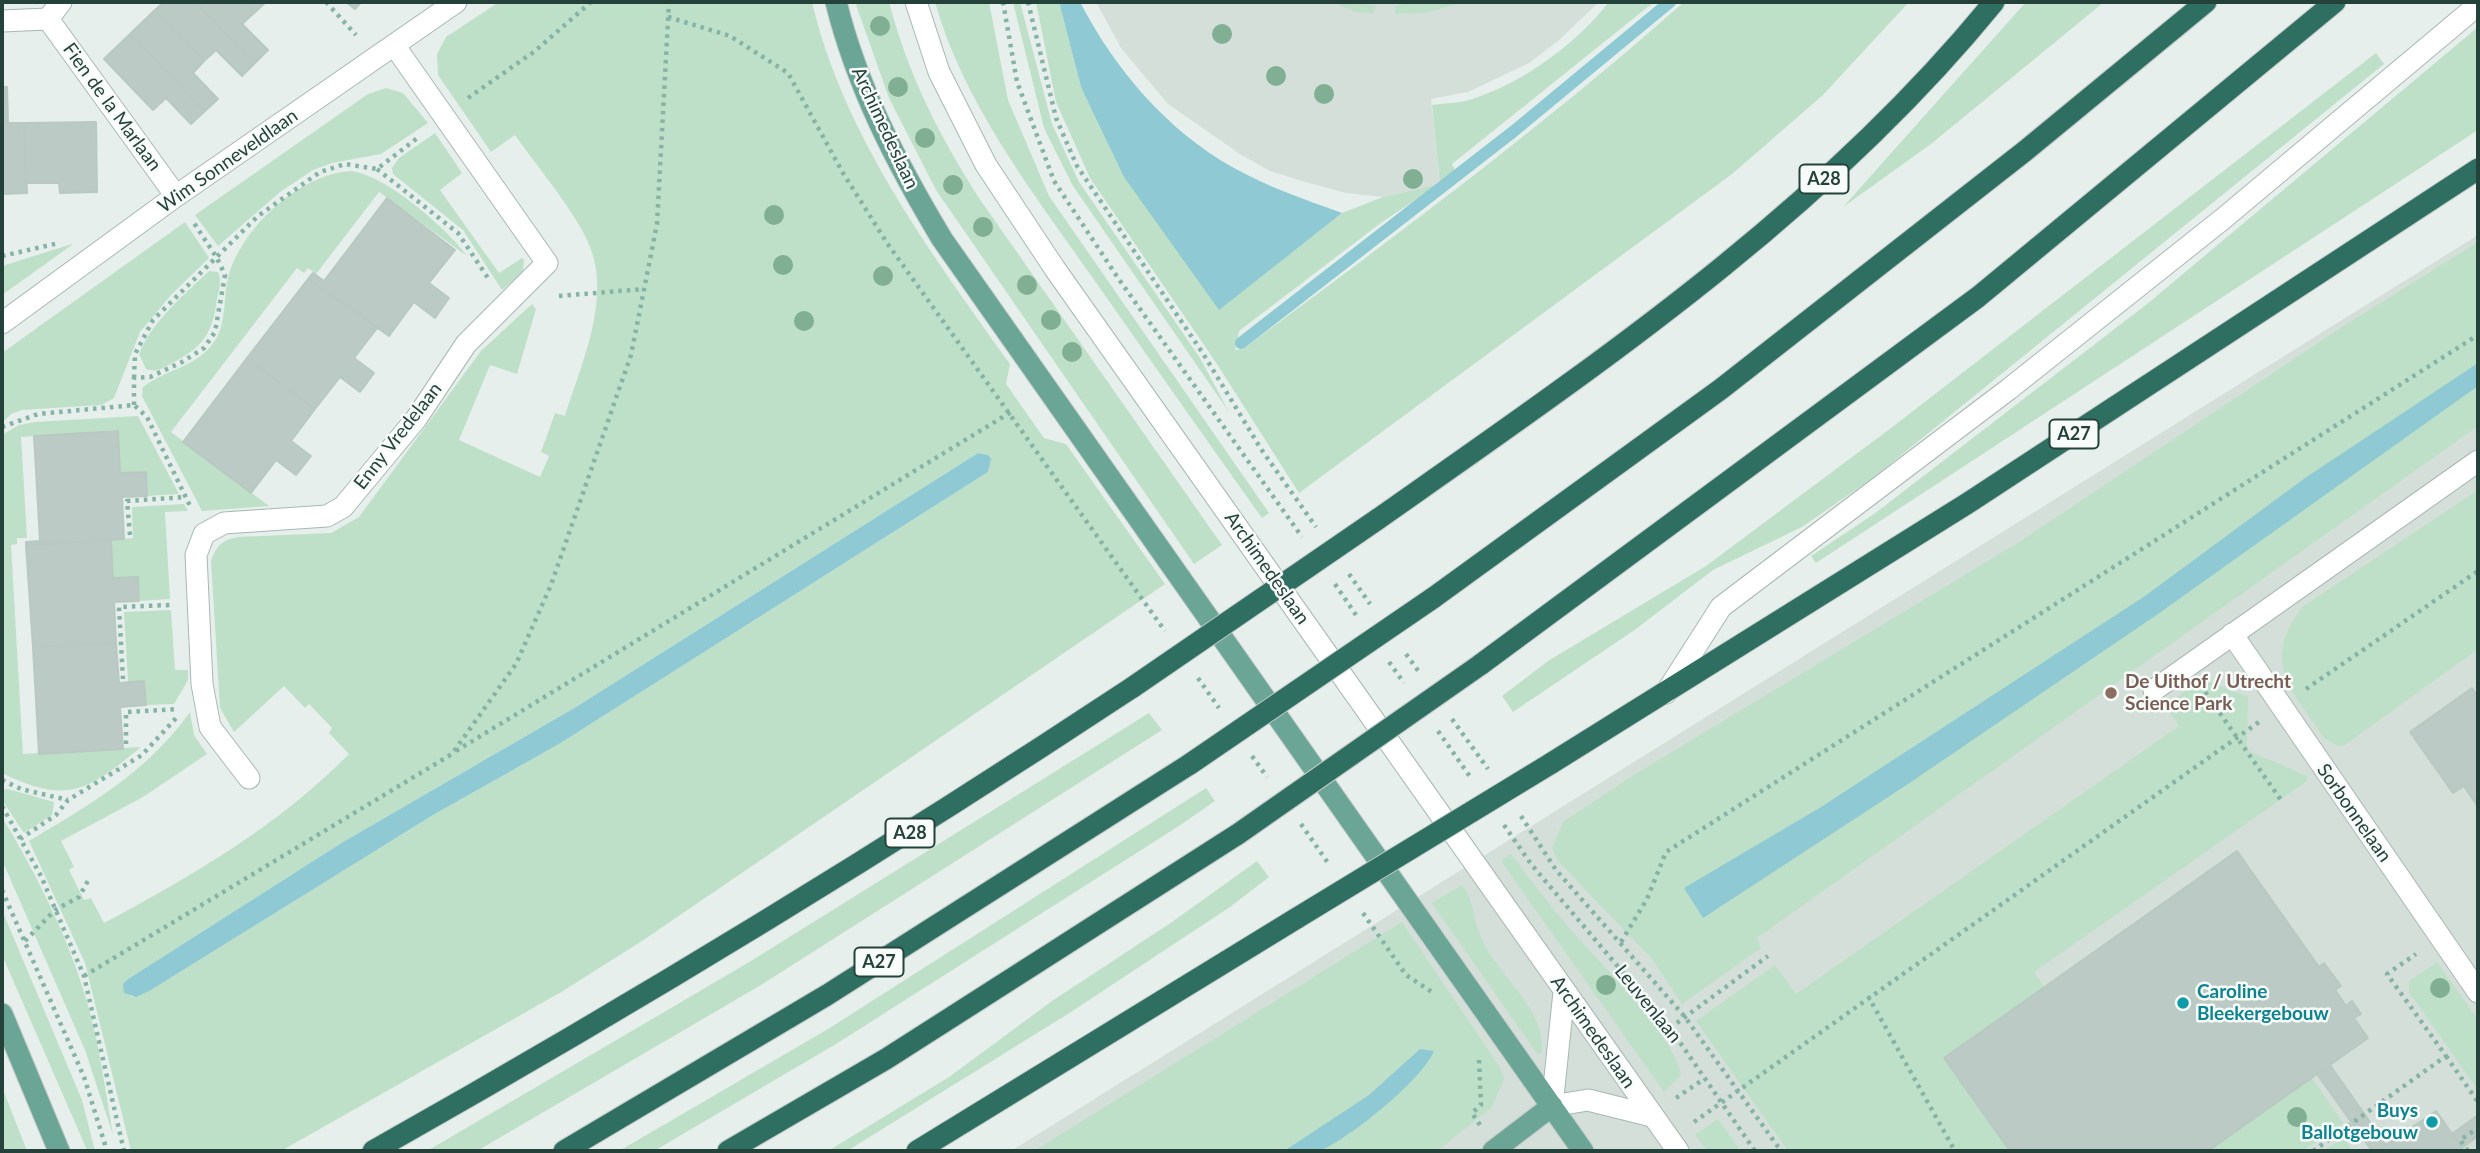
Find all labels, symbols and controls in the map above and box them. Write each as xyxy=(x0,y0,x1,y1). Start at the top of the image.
street label: Fien de la Marlaan xyxy=(58,38,166,176)
street label: Archimedeslaan xyxy=(847,63,923,193)
street label: Wim Sonneveldlaan xyxy=(154,104,302,218)
road number: A28 xyxy=(1800,164,1848,194)
street label: Enny Vredelaan xyxy=(349,378,447,494)
road number: A27 xyxy=(2050,420,2098,448)
street label: Archimedeslaan xyxy=(1220,507,1314,629)
place label: De Uithof / Utrecht Science Park xyxy=(2125,671,2291,715)
marker: De Uithof / Utrecht Science Park xyxy=(2103,685,2119,701)
street label: Sorbonnelaan xyxy=(2312,760,2396,866)
road number: A28 xyxy=(886,818,934,848)
road number: A27 xyxy=(854,947,903,976)
street label: Leuvenlaan xyxy=(1610,960,1686,1048)
street label: Archimedeslaan xyxy=(1546,971,1640,1093)
place label: Caroline Bleekergebouw xyxy=(2197,981,2329,1025)
marker: Caroline Bleekergebouw xyxy=(2175,995,2191,1011)
place label: Buys Ballotgebouw xyxy=(2301,1100,2418,1144)
marker: Buys Ballotgebouw xyxy=(2424,1114,2440,1130)

